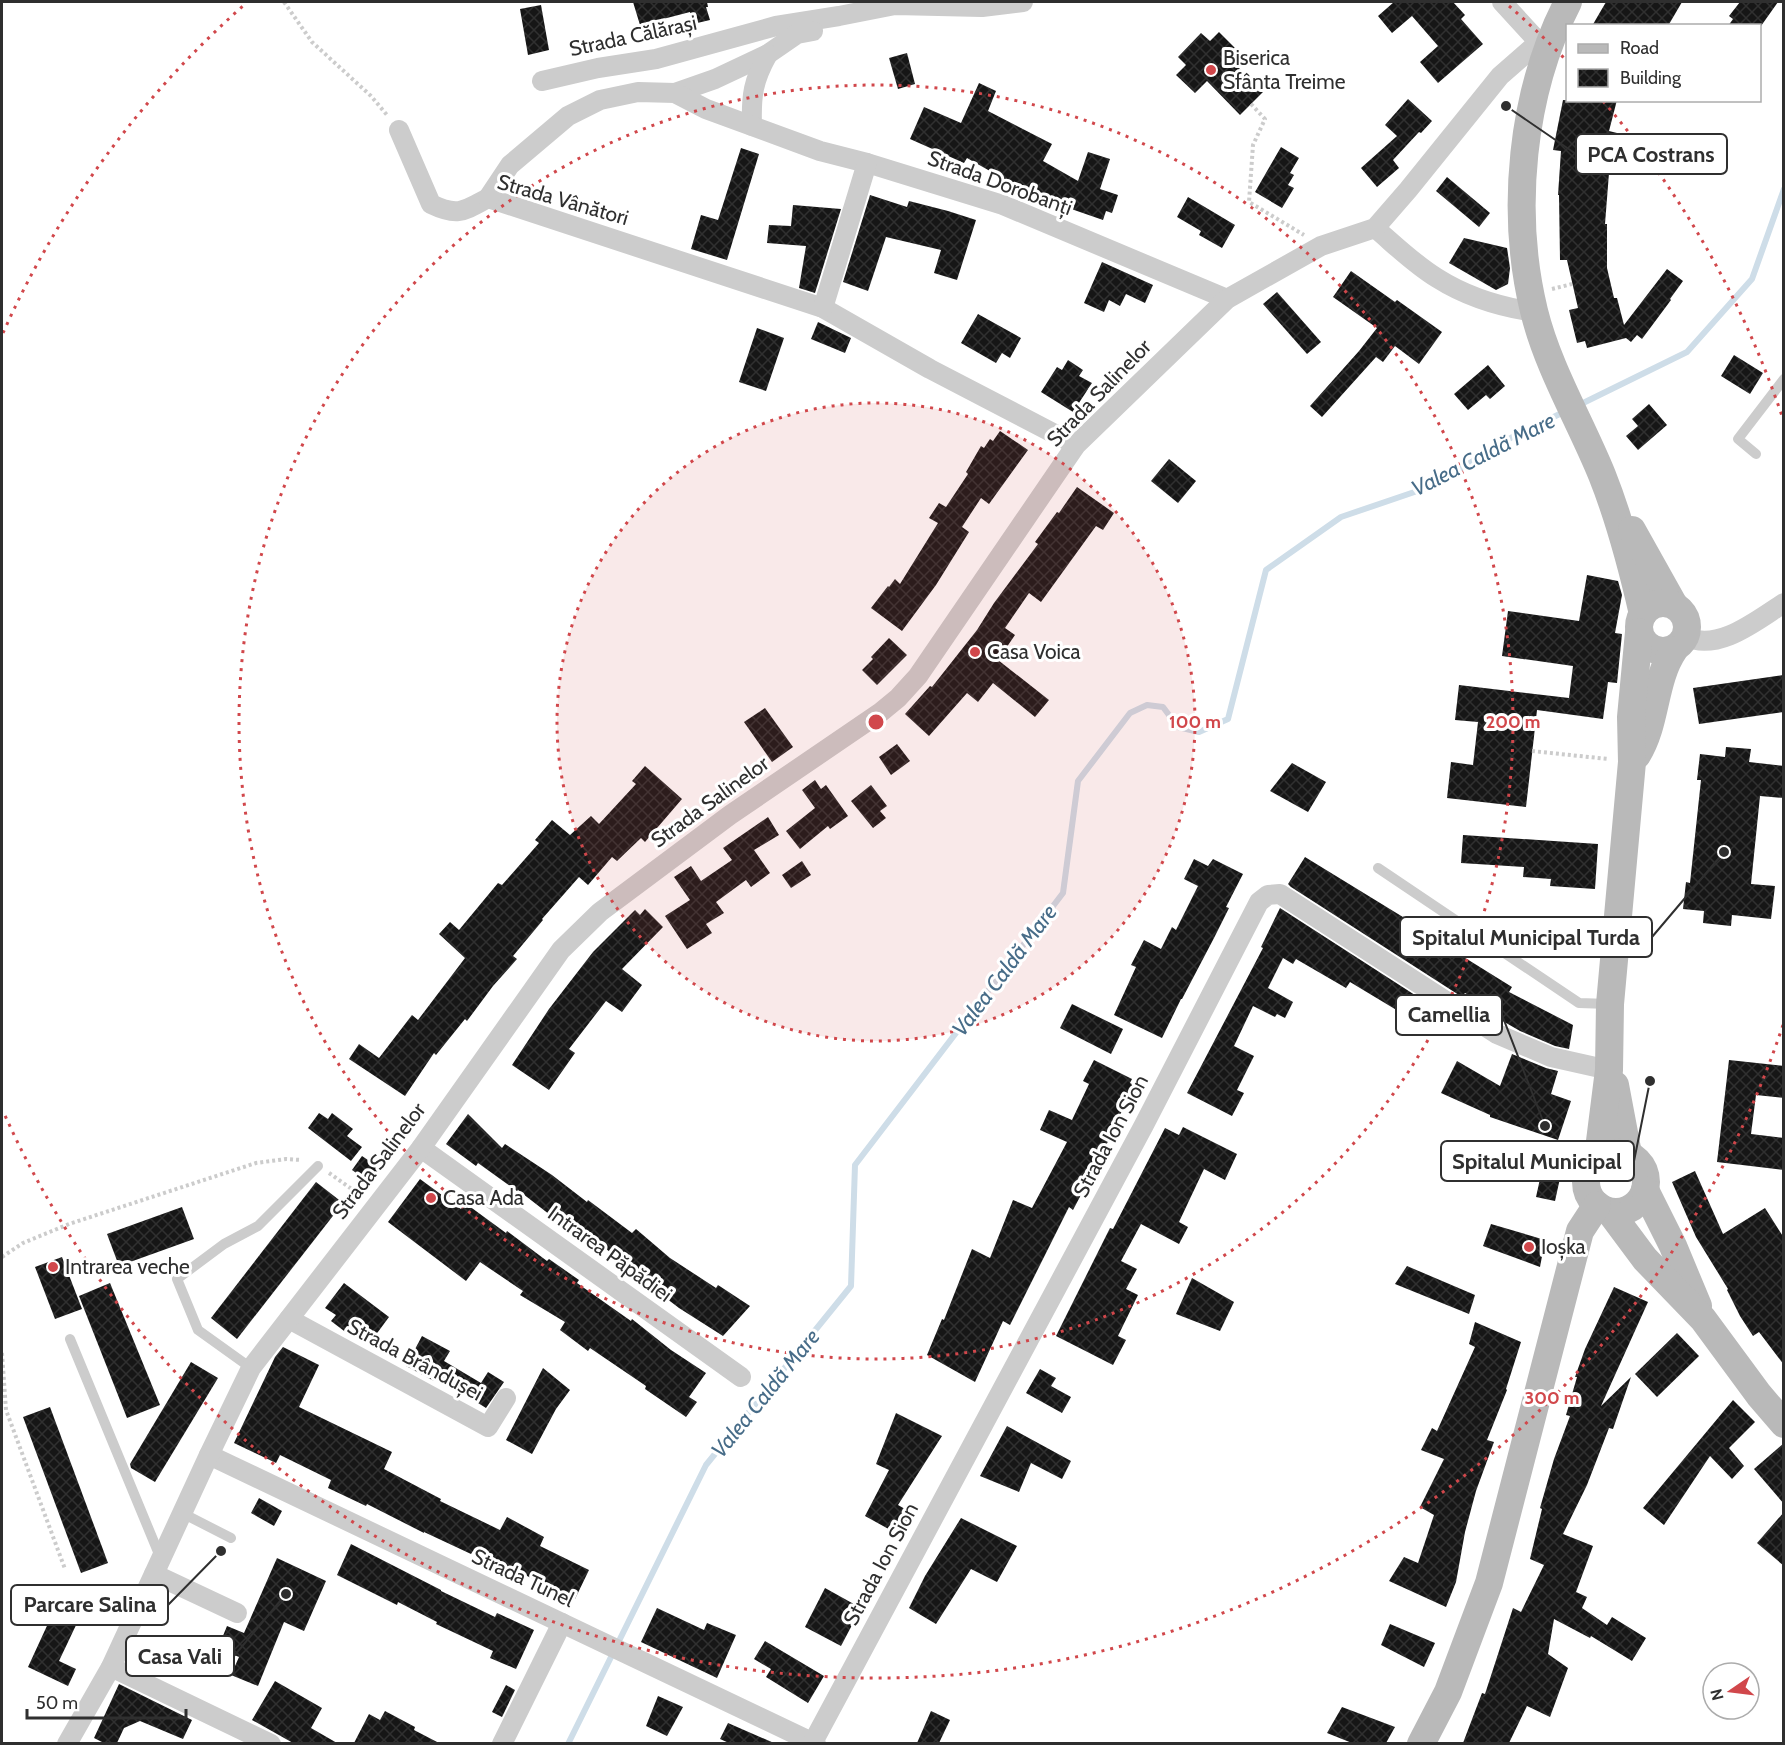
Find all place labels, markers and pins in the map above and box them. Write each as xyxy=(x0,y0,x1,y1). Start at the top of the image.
place label: Biserica Sfânta Treime xyxy=(1223,45,1346,94)
marker: Biserica Sfânta Treime xyxy=(1204,63,1218,77)
callout: PCA Costrans xyxy=(1576,134,1727,174)
place label: Casa Voica xyxy=(987,639,1081,664)
marker: Casa Voica xyxy=(968,645,982,659)
centre of rings xyxy=(866,712,886,732)
callout: Spitalul Municipal Turda xyxy=(1400,917,1652,957)
callout: Camellia xyxy=(1396,995,1502,1035)
callout: Spitalul Municipal xyxy=(1441,1141,1634,1181)
place label: Casa Ada xyxy=(443,1185,524,1210)
marker: Casa Ada xyxy=(424,1191,438,1205)
place label: Ioșka xyxy=(1541,1234,1586,1261)
marker: Ioșka xyxy=(1522,1240,1536,1254)
place label: Intrarea veche xyxy=(65,1254,190,1279)
marker: Intrarea veche xyxy=(46,1260,60,1274)
callout: Parcare Salina xyxy=(11,1585,168,1625)
callout: Casa Vali xyxy=(126,1636,234,1676)

